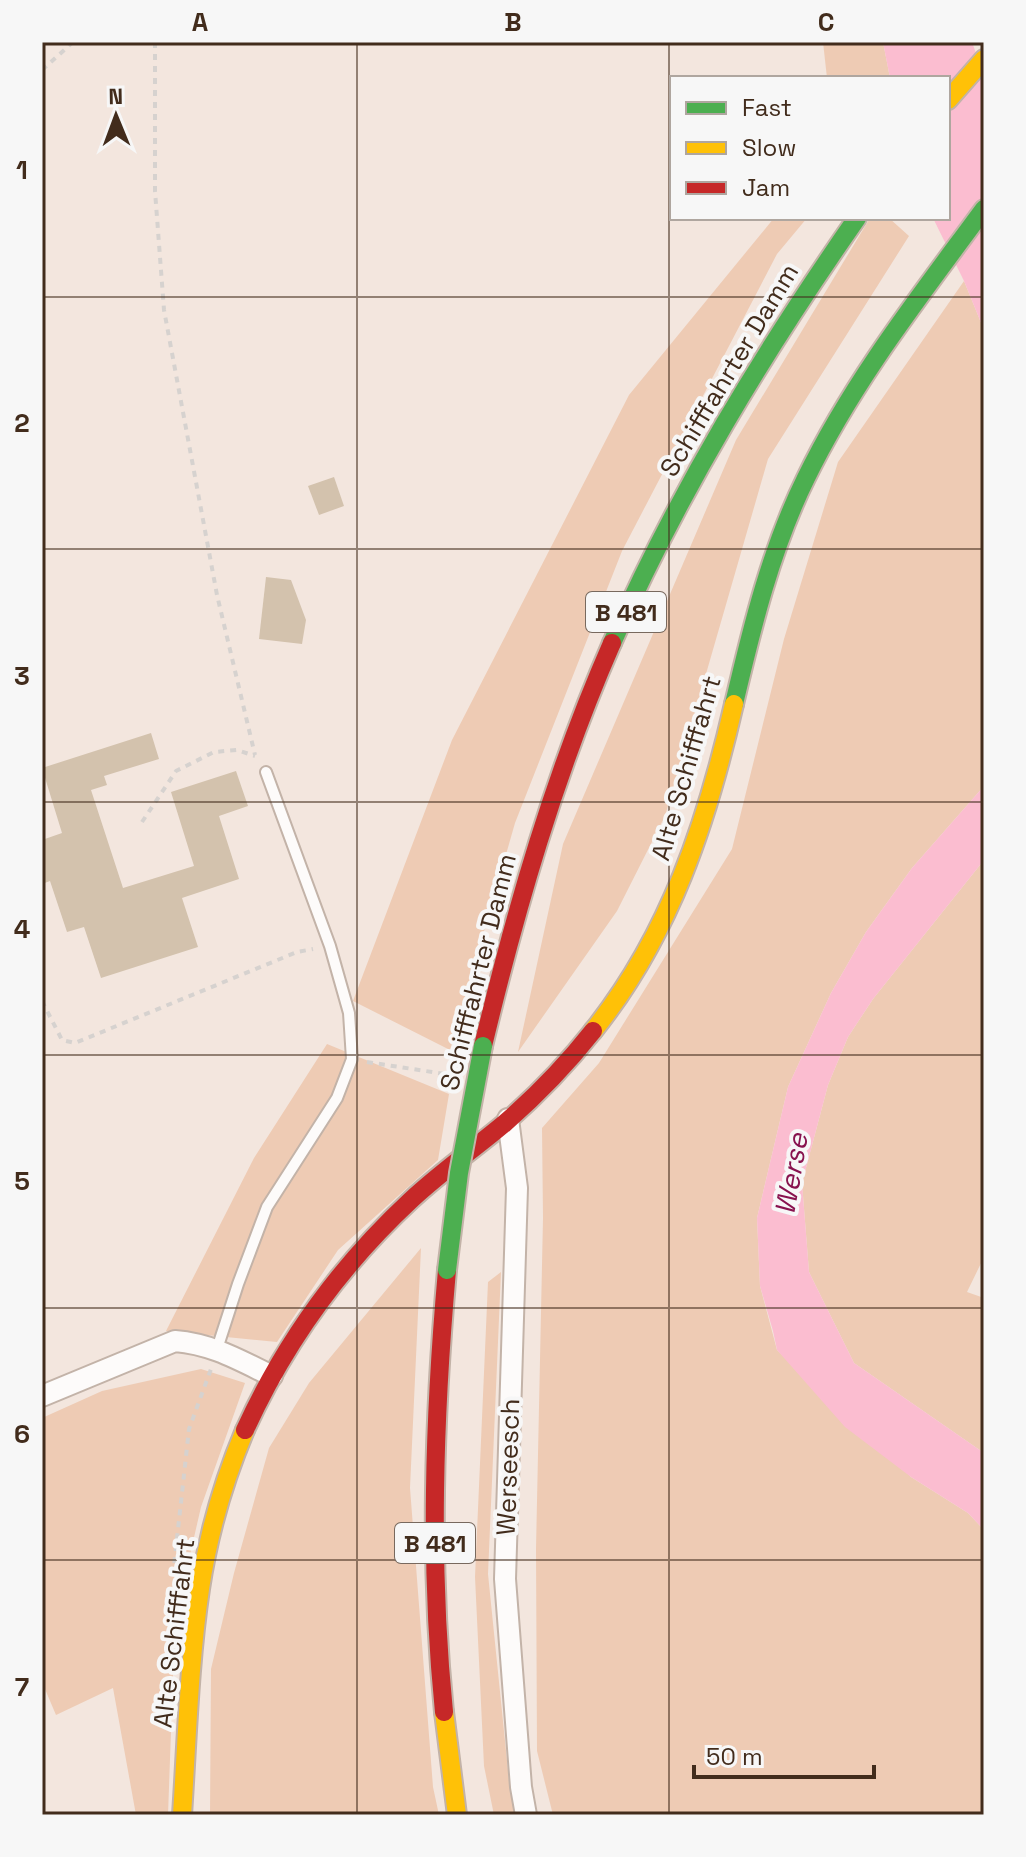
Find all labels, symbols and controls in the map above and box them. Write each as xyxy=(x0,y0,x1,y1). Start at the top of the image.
text: A xyxy=(192,5,209,39)
text: B xyxy=(504,5,522,39)
text: C xyxy=(818,5,834,39)
north arrow xyxy=(76,76,156,156)
legend xyxy=(670,76,950,220)
text: N xyxy=(108,82,123,110)
text: Fast xyxy=(742,92,792,123)
text: Slow xyxy=(742,132,796,163)
text: 1 xyxy=(16,153,28,187)
text: Jam xyxy=(742,172,790,203)
street label: Schifffahrter Damm xyxy=(652,257,806,483)
text: 2 xyxy=(14,406,30,440)
road number: B 481 xyxy=(586,592,666,632)
text: 3 xyxy=(14,659,30,693)
street label: Alte Schifffahrt xyxy=(643,672,729,864)
street label: Schifffahrter Damm xyxy=(432,850,524,1094)
text: 4 xyxy=(14,912,30,946)
water label: Werse xyxy=(766,1129,816,1218)
text: 5 xyxy=(14,1164,30,1198)
street label: Werseesch xyxy=(489,1398,527,1536)
text: 6 xyxy=(14,1417,30,1451)
road number: B 481 xyxy=(395,1523,475,1563)
street label: Alte Schifffahrt xyxy=(146,1536,202,1730)
text: 7 xyxy=(15,1670,29,1704)
scale bar xyxy=(694,1729,874,1779)
text: 50 m xyxy=(706,1741,763,1772)

